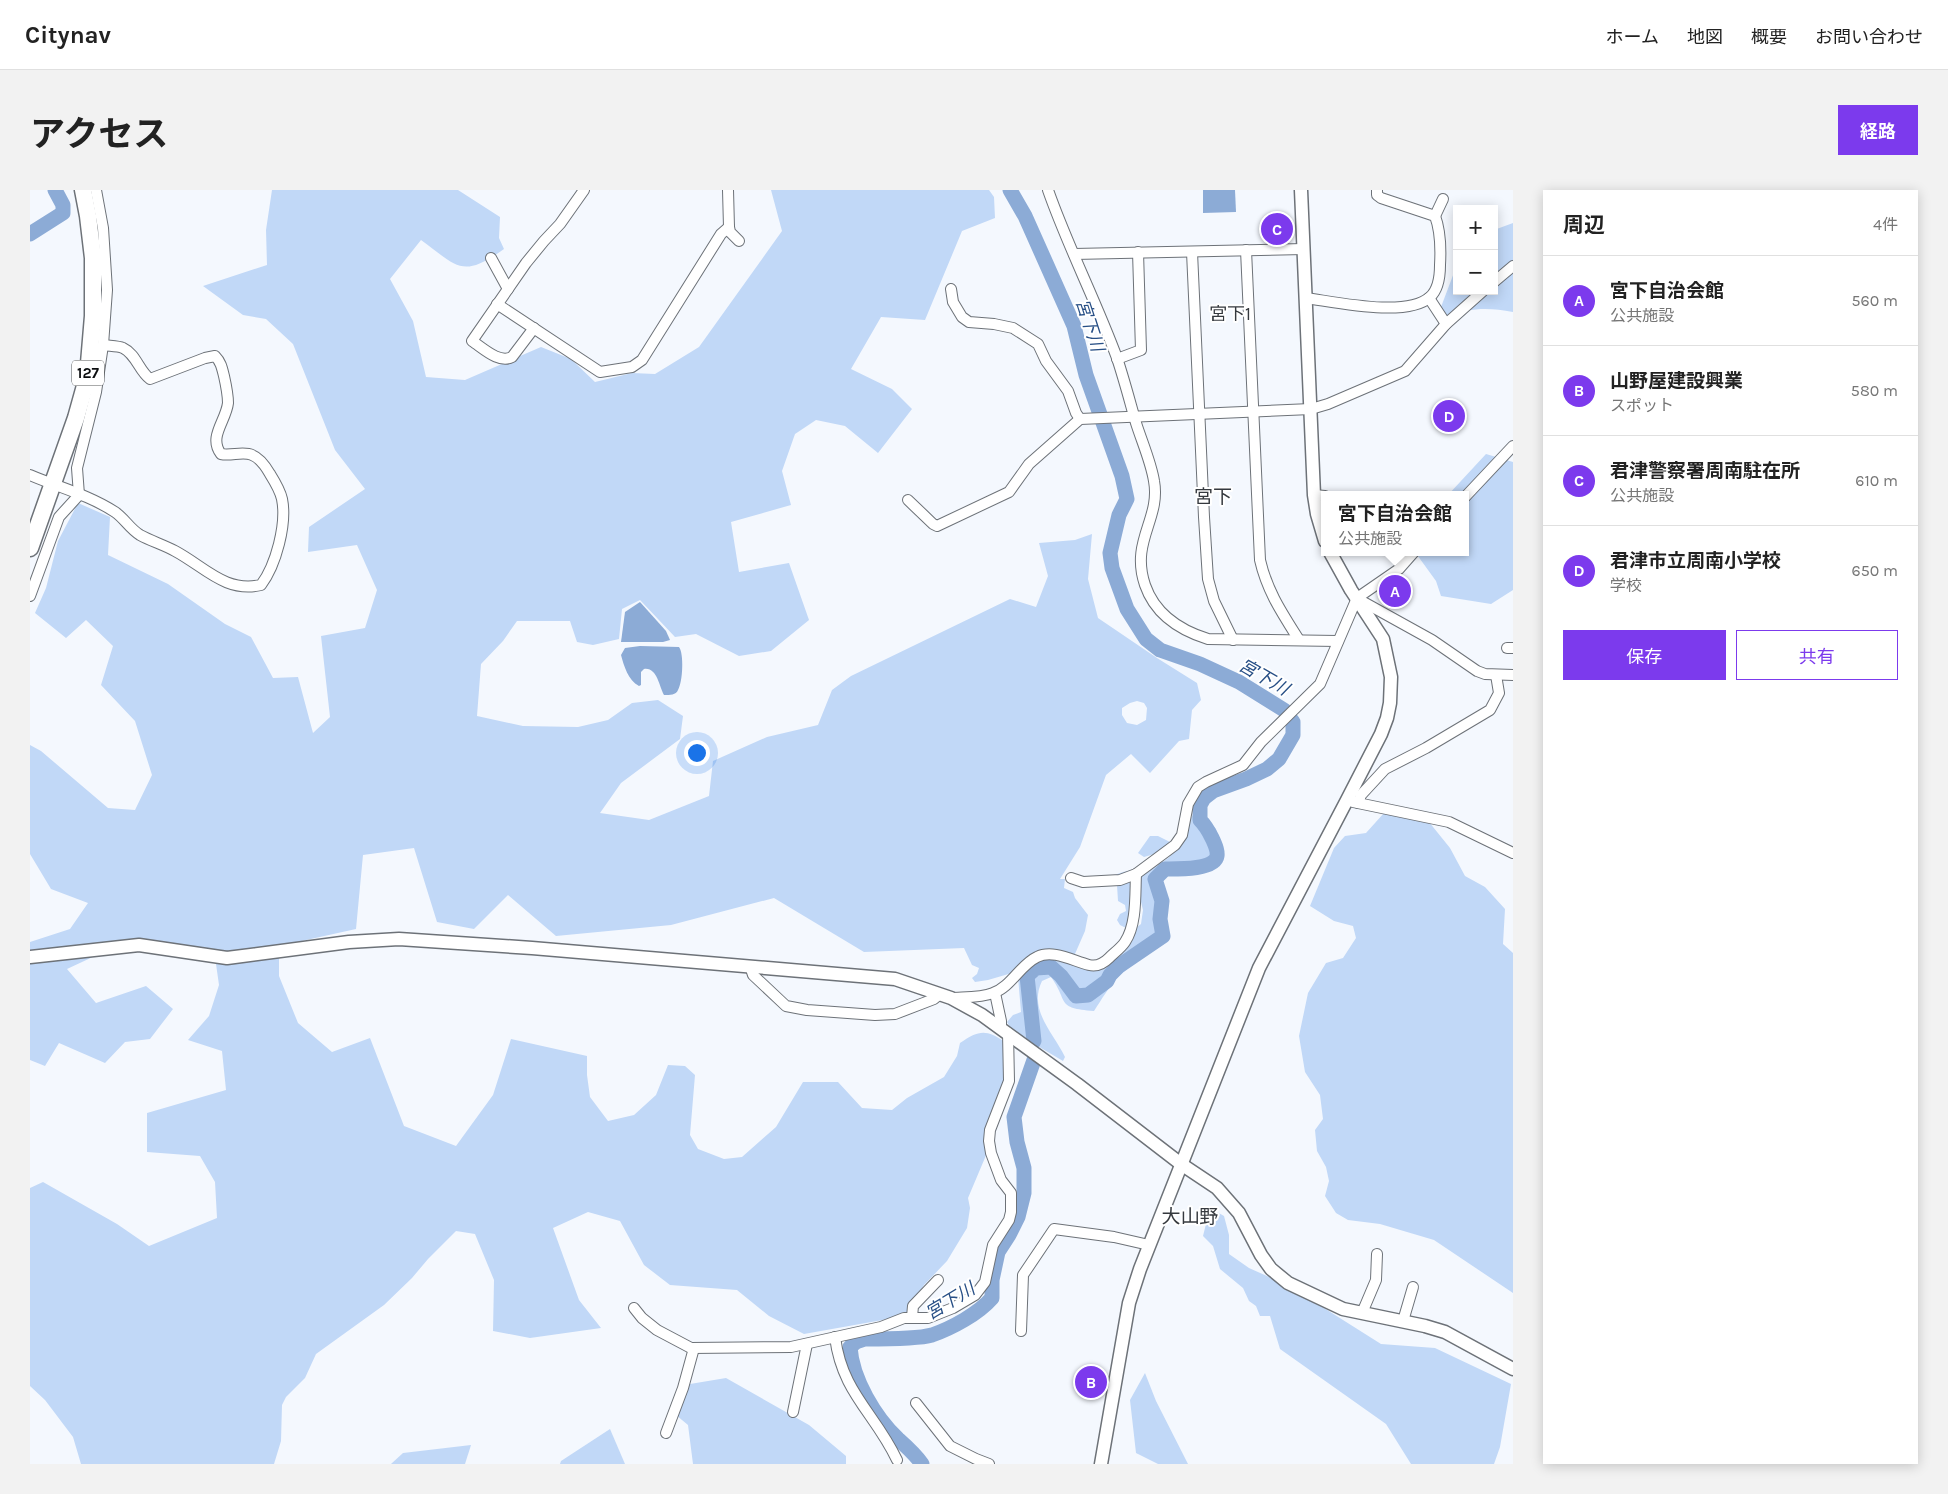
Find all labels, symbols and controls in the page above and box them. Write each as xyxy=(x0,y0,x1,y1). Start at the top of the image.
text: Citynav xyxy=(25,21,111,49)
text: ホーム xyxy=(1606,26,1659,48)
text: 地図 xyxy=(1687,26,1723,48)
text: 概要 xyxy=(1751,26,1787,48)
text: お問い合わせ xyxy=(1815,26,1923,48)
button: 経路 xyxy=(1838,105,1918,155)
text: アクセス xyxy=(30,114,168,155)
map controls xyxy=(1453,205,1498,295)
button: + xyxy=(1453,205,1498,250)
pin: C xyxy=(1261,210,1293,248)
text: 周辺 xyxy=(1563,213,1605,237)
text: 4件 xyxy=(1873,215,1898,234)
button: − xyxy=(1453,250,1498,295)
text: 宮下自治会館 xyxy=(1610,280,1724,302)
text: A xyxy=(1574,291,1584,310)
text: 560 m xyxy=(1852,291,1898,310)
water label: 宮下川 xyxy=(1071,296,1109,356)
district label: 宮下1 xyxy=(1209,303,1251,325)
text: 公共施設 xyxy=(1610,306,1674,325)
road number: 127 xyxy=(72,360,104,386)
text: 山野屋建設興業 xyxy=(1610,370,1743,392)
text: B xyxy=(1574,381,1584,400)
text: 580 m xyxy=(1851,381,1898,400)
text: スポット xyxy=(1610,396,1674,415)
pin: D xyxy=(1433,397,1465,435)
text: 君津警察署周南駐在所 xyxy=(1610,460,1800,482)
text: C xyxy=(1574,471,1584,490)
text: 610 m xyxy=(1855,471,1898,490)
district label: 宮下 xyxy=(1194,486,1232,508)
text: 公共施設 xyxy=(1610,486,1674,505)
popup xyxy=(1321,491,1469,556)
text: 宮下自治会館 xyxy=(1338,503,1452,525)
text: 公共施設 xyxy=(1338,529,1402,548)
text: 君津市立周南小学校 xyxy=(1610,550,1781,572)
text: D xyxy=(1574,561,1584,580)
text: 650 m xyxy=(1852,561,1898,580)
pin: A xyxy=(1379,572,1411,610)
text: 学校 xyxy=(1610,576,1642,595)
button: 保存 xyxy=(1563,630,1726,680)
button: 共有 xyxy=(1736,630,1898,680)
water label: 宮下川 xyxy=(1235,654,1295,701)
your location xyxy=(684,740,710,766)
district label: 大山野 xyxy=(1161,1206,1219,1228)
water label: 宮下川 xyxy=(921,1277,981,1324)
pin: B xyxy=(1075,1363,1107,1401)

